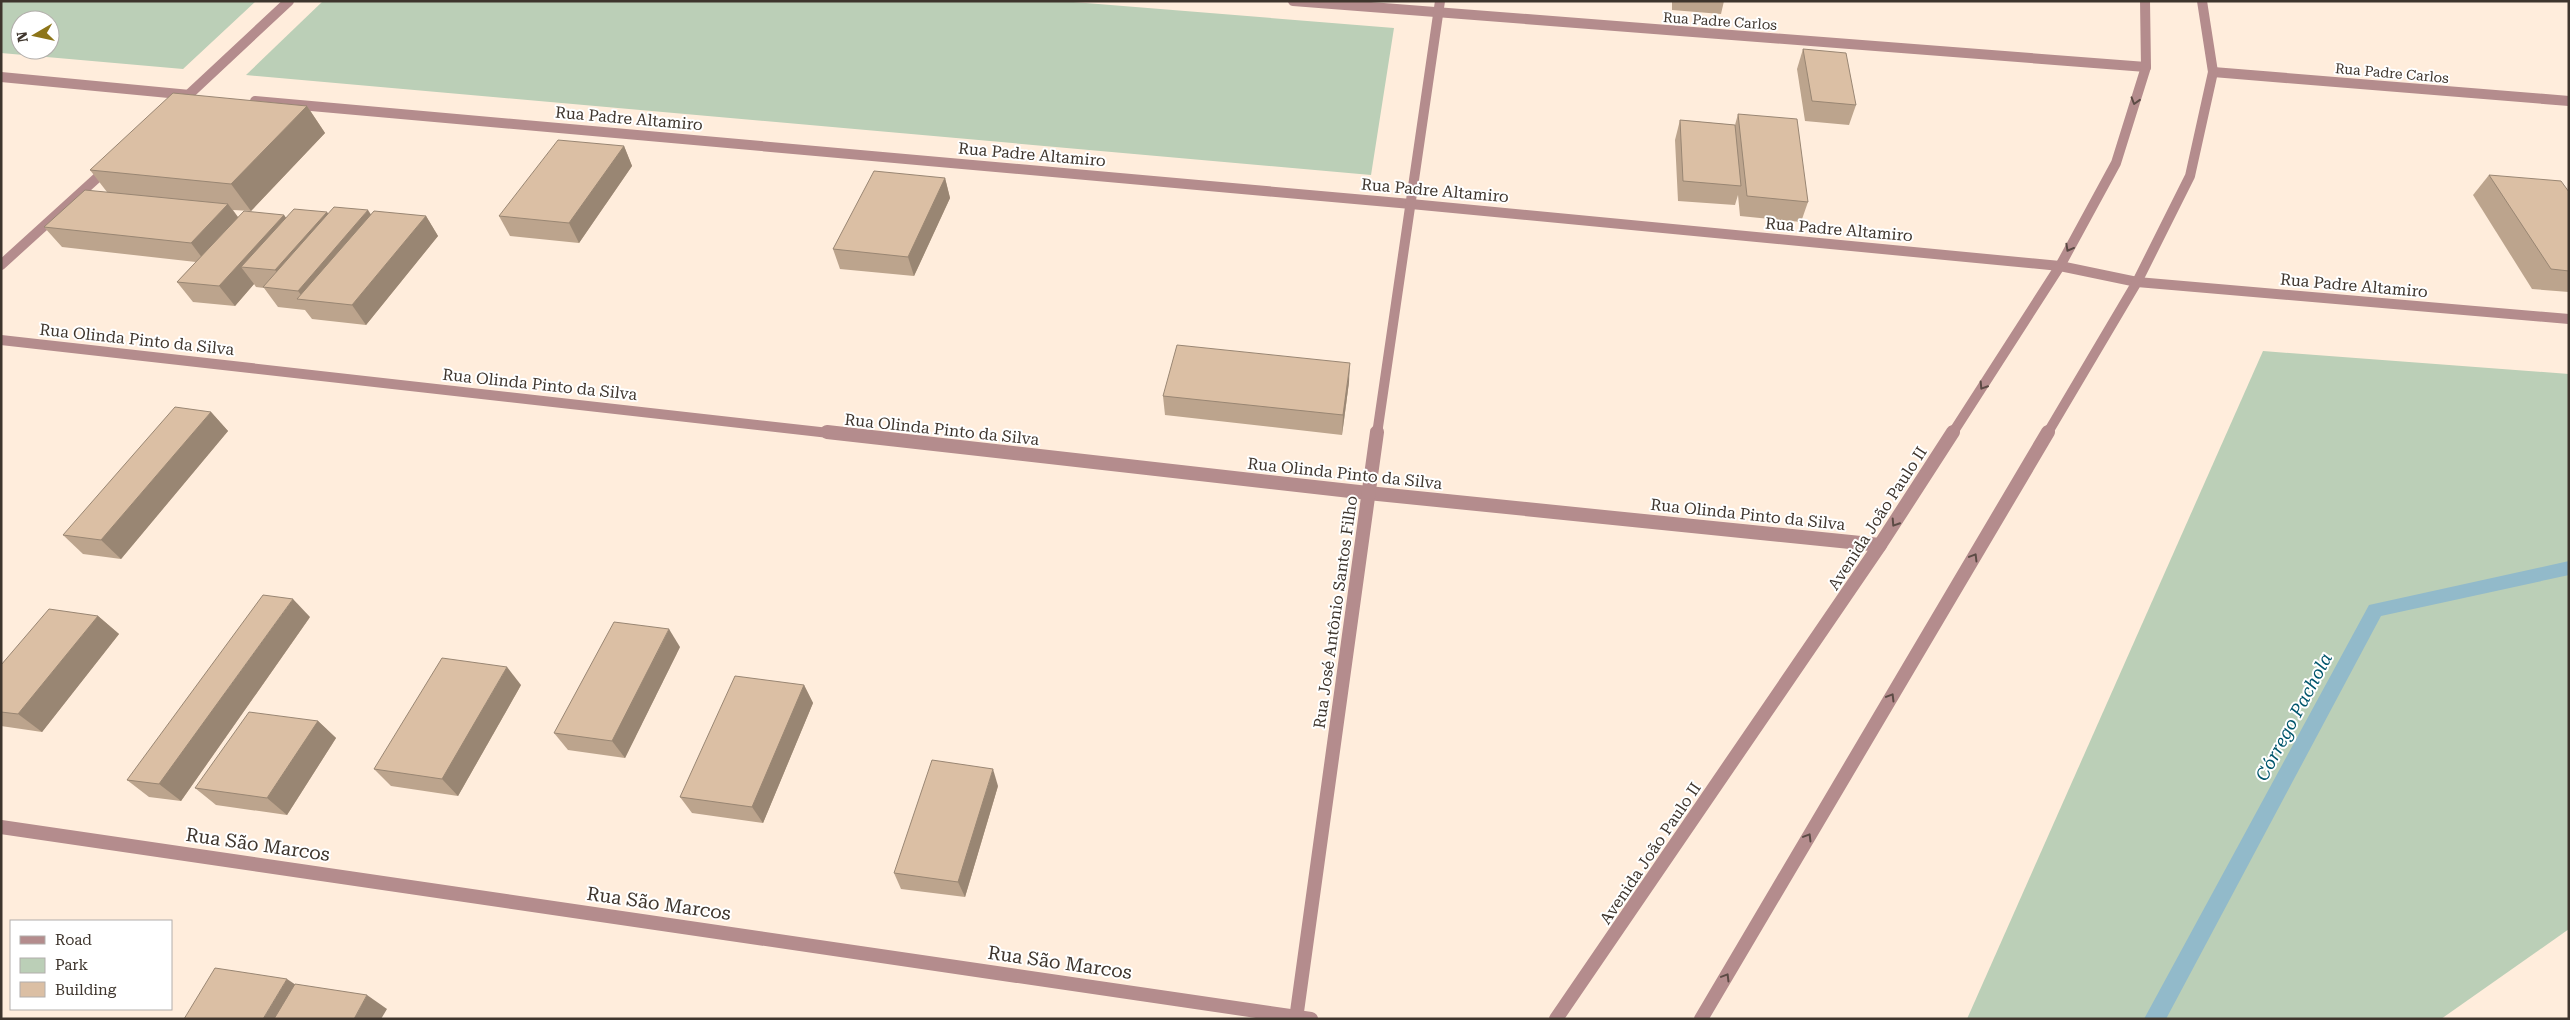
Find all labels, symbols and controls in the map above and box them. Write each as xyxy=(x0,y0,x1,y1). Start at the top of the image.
street label: Rua Padre Carlos xyxy=(1663,9,1778,33)
north arrow xyxy=(10,10,60,60)
text: N xyxy=(13,30,31,44)
street label: Rua Padre Carlos xyxy=(2334,60,2450,86)
one-way arrow xyxy=(2131,96,2141,105)
street label: Rua Padre Altamiro xyxy=(554,103,704,134)
street label: Rua Padre Altamiro xyxy=(957,139,1107,170)
street label: Rua Padre Altamiro xyxy=(1360,175,1510,206)
street label: Rua Padre Altamiro xyxy=(1764,214,1914,245)
one-way arrow xyxy=(2065,243,2075,252)
street label: Rua Padre Altamiro xyxy=(2279,270,2429,301)
street label: Rua Olinda Pinto da Silva xyxy=(39,320,236,359)
street label: Rua Olinda Pinto da Silva xyxy=(442,365,639,404)
one-way arrow xyxy=(1979,381,1989,390)
street label: Rua Olinda Pinto da Silva xyxy=(844,410,1041,449)
street label: Avenida João Paulo II xyxy=(1824,443,1931,593)
street label: Rua Olinda Pinto da Silva xyxy=(1247,454,1444,493)
street label: Rua José Antônio Santos Filho xyxy=(1310,494,1361,730)
street label: Rua Olinda Pinto da Silva xyxy=(1650,495,1847,534)
one-way arrow xyxy=(1891,517,1901,526)
one-way arrow xyxy=(1968,554,1978,563)
water label: Córrego Pachola xyxy=(2251,649,2336,784)
one-way arrow xyxy=(1885,694,1895,703)
street label: Avenida João Paulo II xyxy=(1596,779,1705,928)
street label: Rua São Marcos xyxy=(184,823,332,866)
one-way arrow xyxy=(1802,834,1812,843)
street label: Rua São Marcos xyxy=(585,882,733,925)
legend xyxy=(10,920,172,1010)
text: Road xyxy=(55,931,92,949)
street label: Rua São Marcos xyxy=(986,941,1134,984)
text: Park xyxy=(55,956,89,974)
one-way arrow xyxy=(1719,973,1729,982)
text: Building xyxy=(55,981,117,999)

